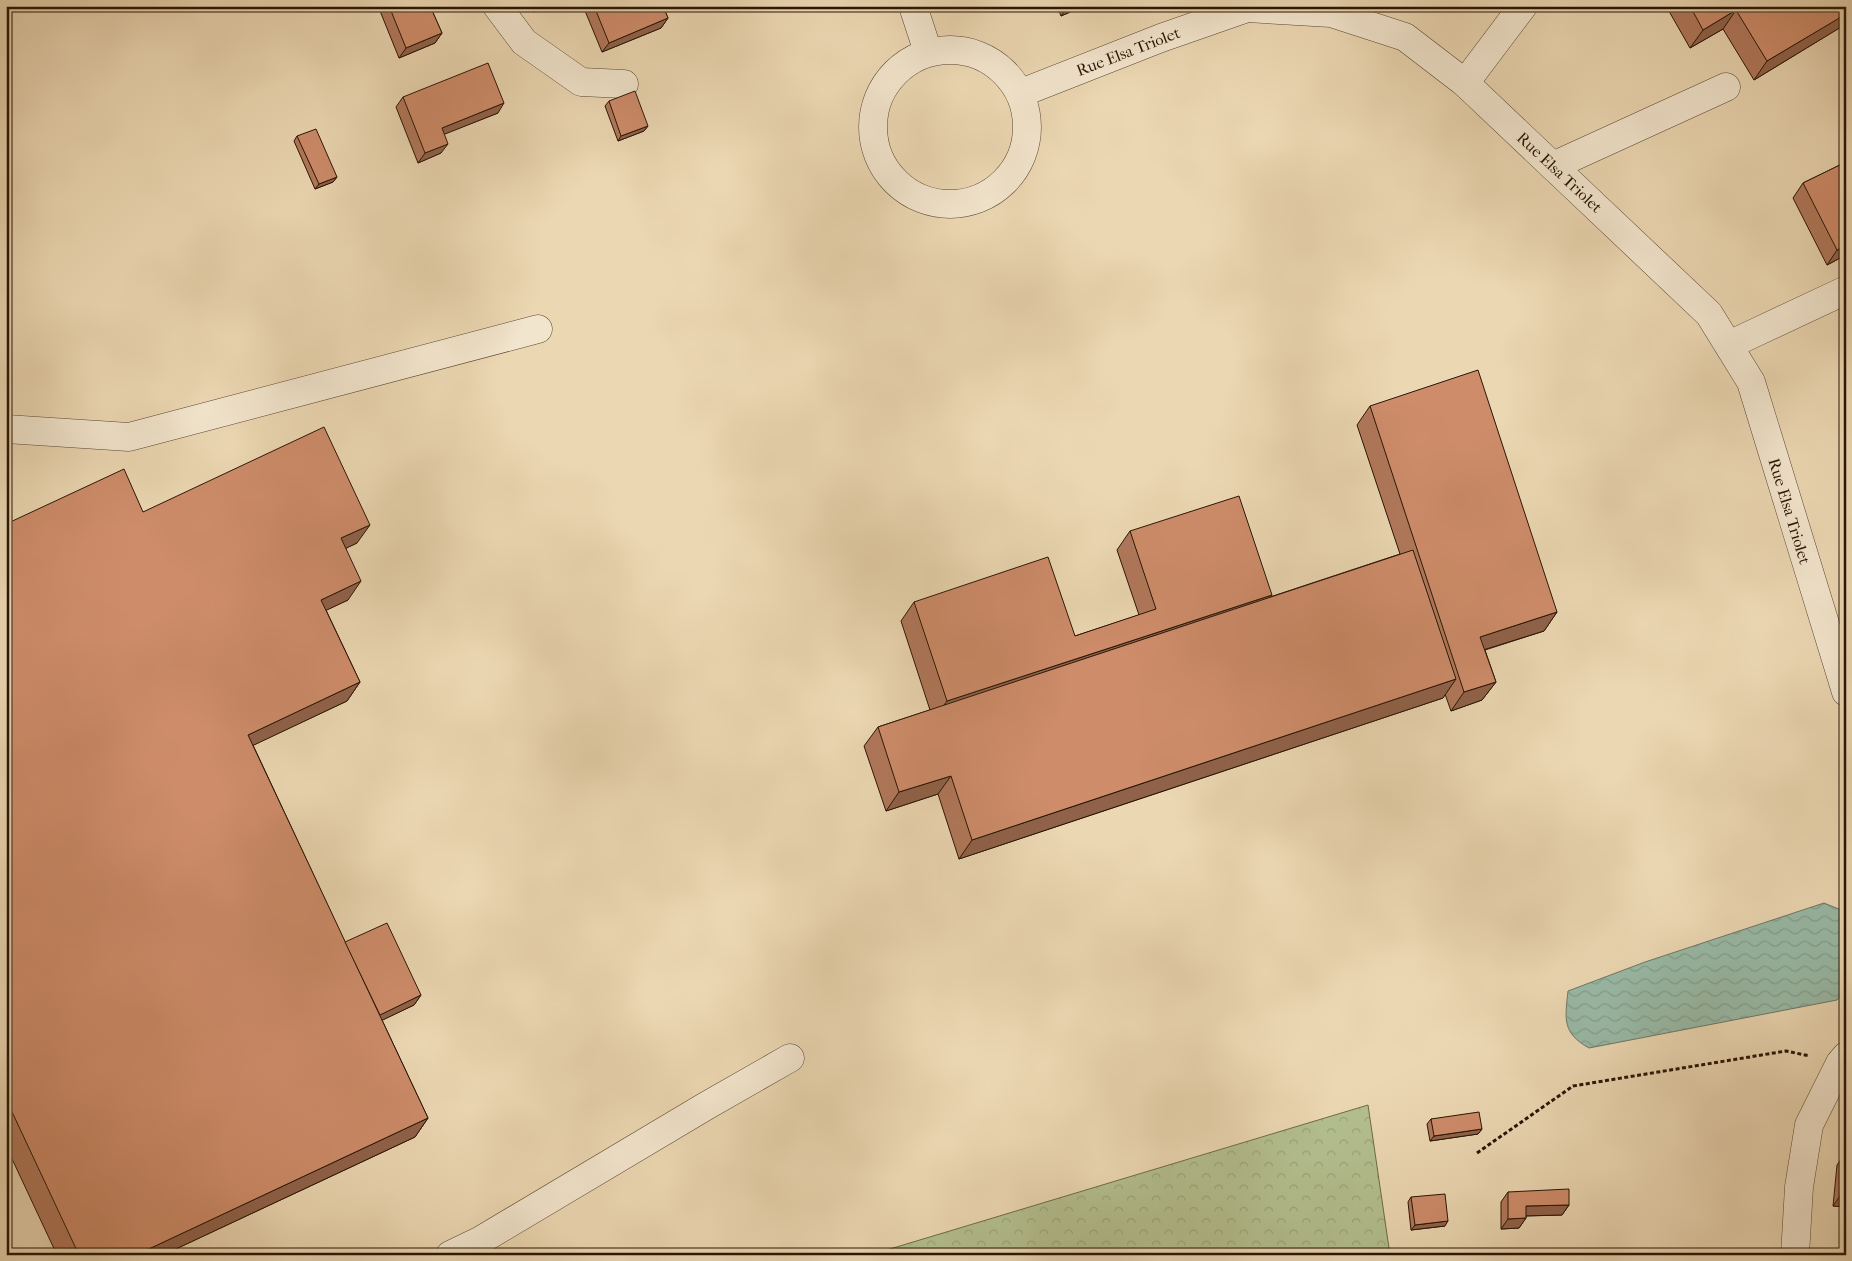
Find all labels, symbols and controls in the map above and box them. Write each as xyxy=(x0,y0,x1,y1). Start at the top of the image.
street label: Rue Elsa Triolet xyxy=(1074,23,1183,80)
street label: Rue Elsa Triolet xyxy=(1513,128,1606,217)
street label: Rue Elsa Triolet xyxy=(1764,456,1815,567)

